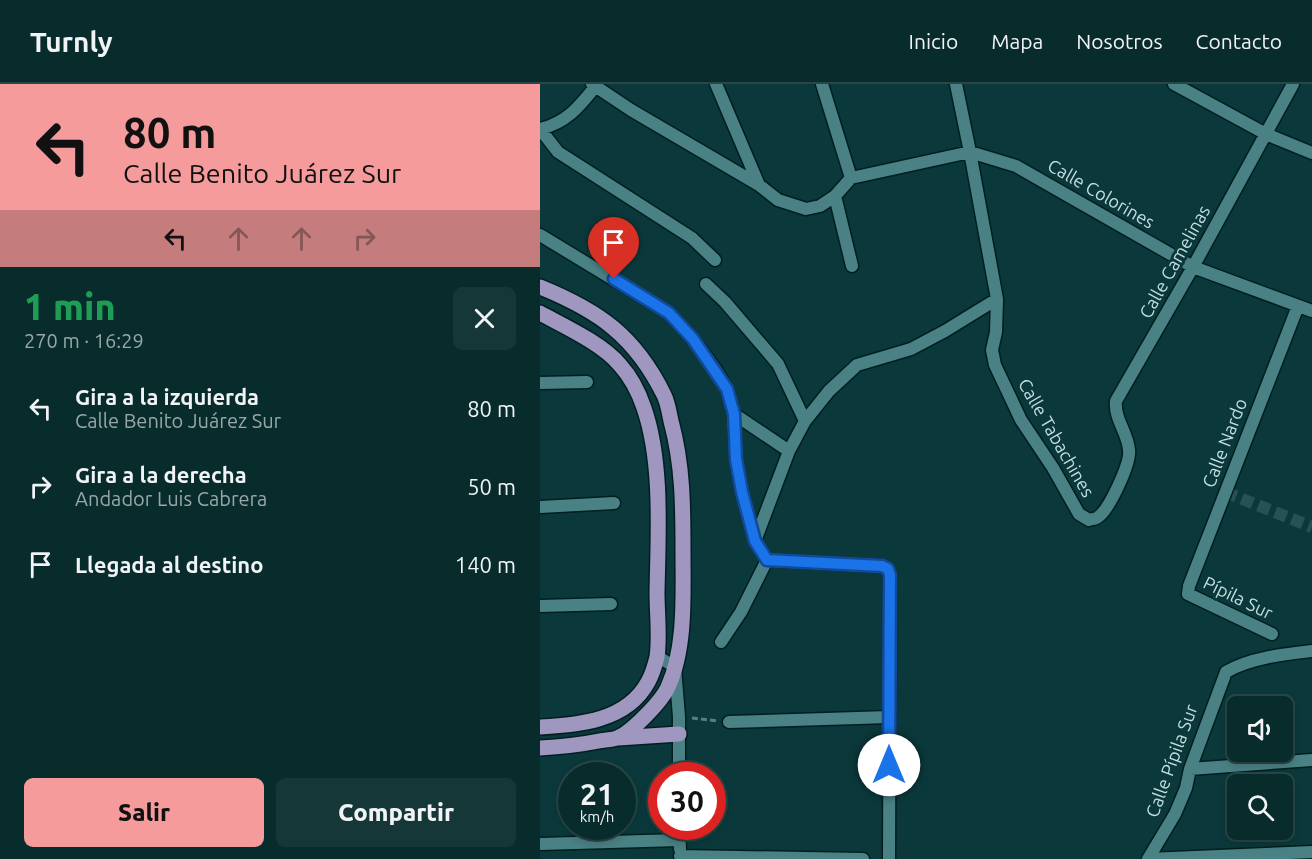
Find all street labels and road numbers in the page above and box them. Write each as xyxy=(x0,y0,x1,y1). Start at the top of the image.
street label: Calle Colorines xyxy=(1045,155,1159,232)
street label: Calle Camelinas xyxy=(1135,201,1214,321)
street label: Calle Tabachines xyxy=(1015,375,1099,500)
street label: Calle Nardo xyxy=(1198,395,1250,490)
street label: Pípila Sur xyxy=(1200,572,1277,623)
street label: Calle Pípila Sur xyxy=(1141,701,1201,820)

